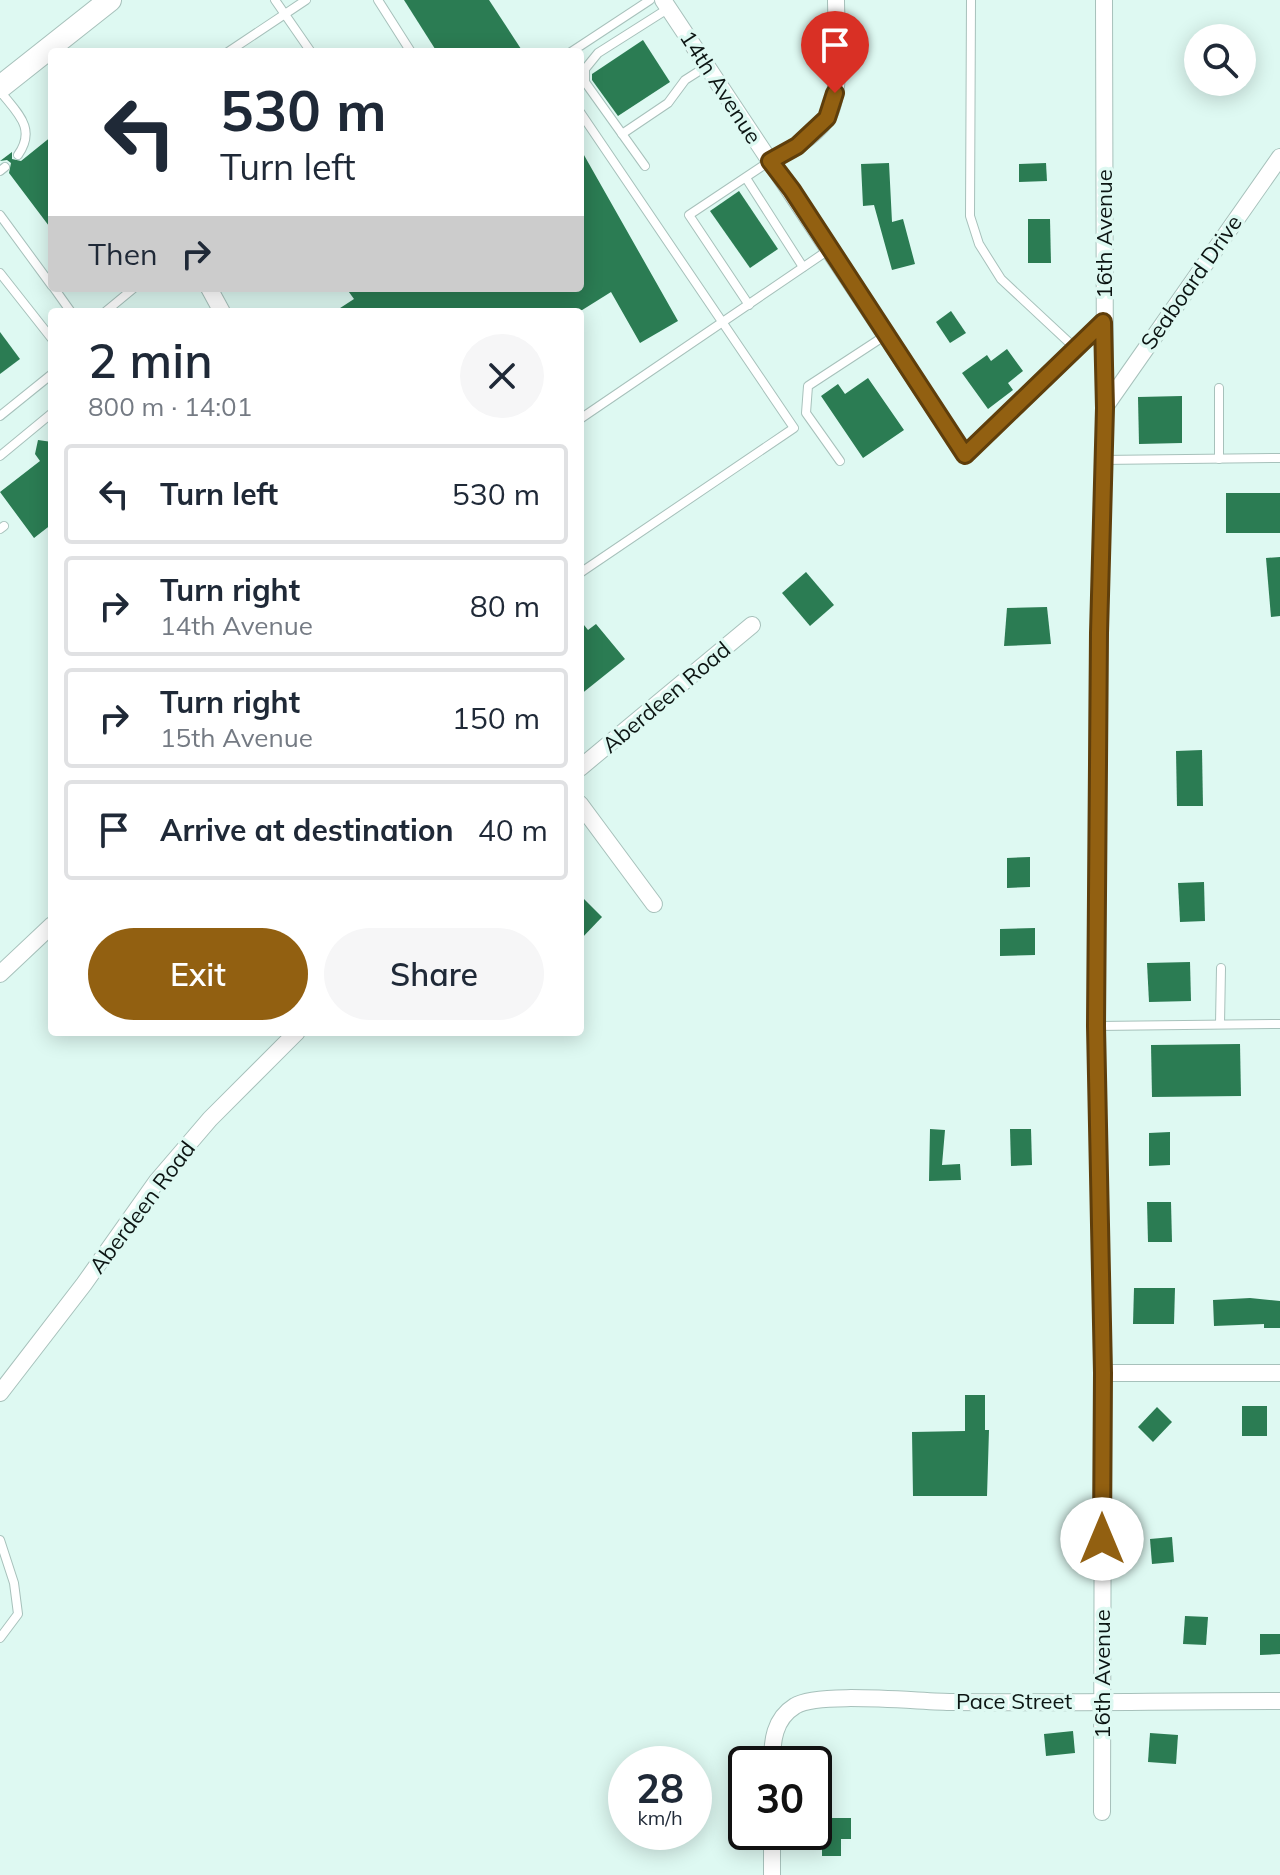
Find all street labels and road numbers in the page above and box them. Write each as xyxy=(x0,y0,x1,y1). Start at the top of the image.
street label: 14th Avenue xyxy=(674,25,768,149)
street label: 16th Avenue xyxy=(1090,169,1118,299)
street label: Seaboard Drive xyxy=(1134,209,1248,355)
street label: Aberdeen Road xyxy=(596,635,736,759)
street label: Aberdeen Road xyxy=(83,1135,201,1279)
street label: 16th Avenue xyxy=(1088,1609,1116,1739)
street label: Pace Street xyxy=(956,1687,1072,1715)

